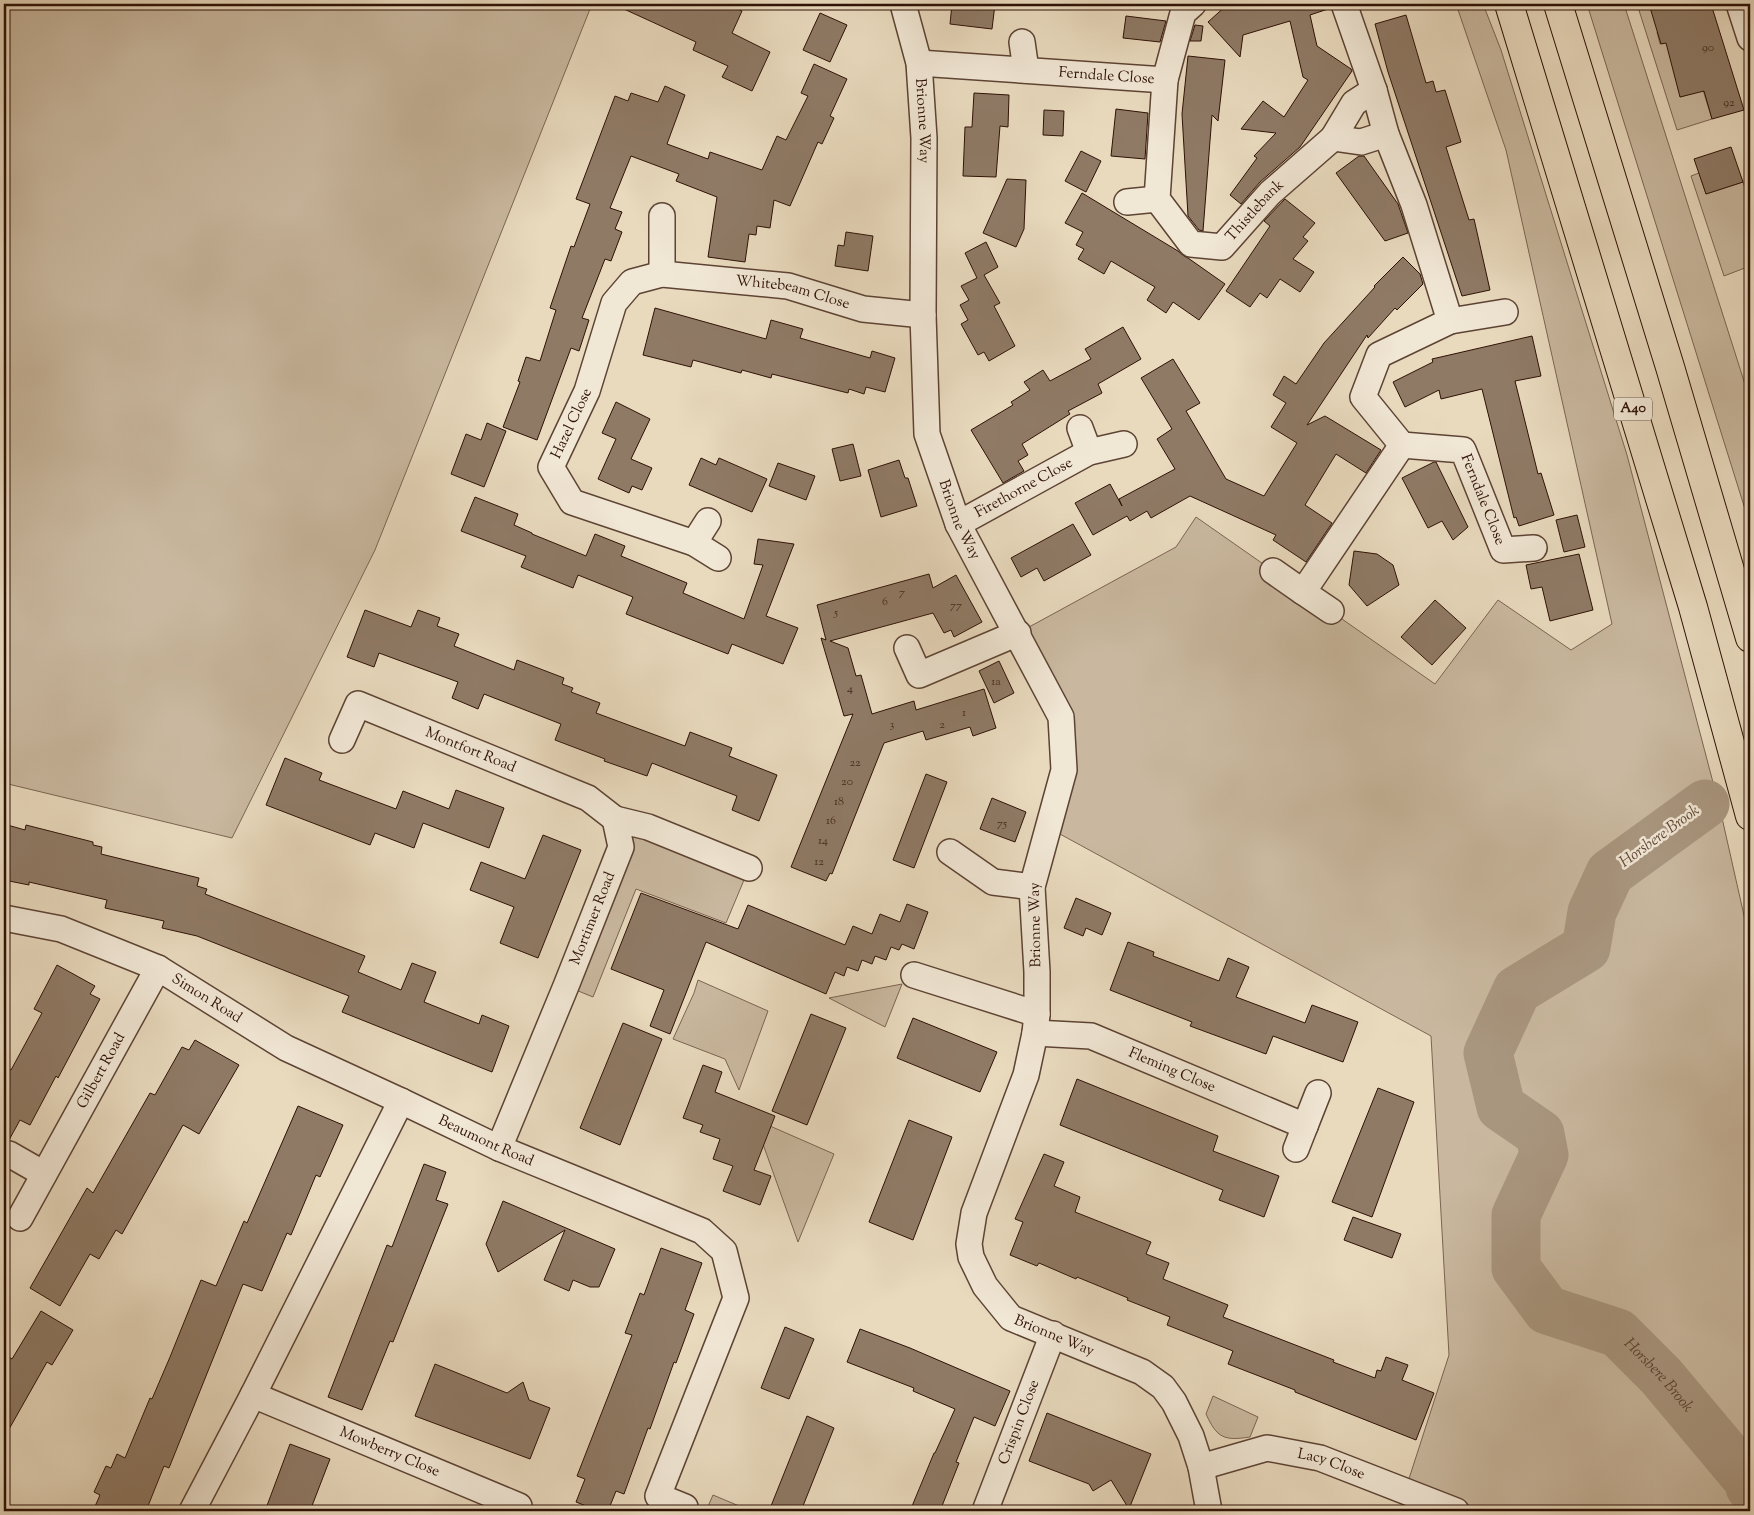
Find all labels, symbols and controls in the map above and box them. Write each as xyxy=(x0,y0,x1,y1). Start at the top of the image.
house number: 90 xyxy=(1702,39,1714,57)
street label: Ferndale Close xyxy=(1058,62,1155,90)
street label: Brionne Way xyxy=(910,77,935,164)
house number: 92 xyxy=(1723,94,1735,112)
street label: Thistlebank xyxy=(1221,175,1289,246)
street label: Whitebeam Close xyxy=(735,271,852,315)
street label: Hazel Close xyxy=(546,385,597,462)
road number: A40 xyxy=(1614,398,1652,420)
street label: Ferndale Close xyxy=(1455,451,1510,548)
street label: Firethorne Close xyxy=(971,452,1076,523)
street label: Brionne Way xyxy=(933,477,986,564)
house number: 7 xyxy=(899,584,905,602)
house number: 6 xyxy=(882,593,888,611)
house number: 77 xyxy=(950,597,962,615)
house number: 5 xyxy=(833,604,838,622)
house number: 1a xyxy=(991,673,1001,691)
house number: 4 xyxy=(847,680,853,698)
house number: 1 xyxy=(962,704,966,722)
house number: 3 xyxy=(890,716,895,734)
house number: 2 xyxy=(939,716,945,734)
street label: Montfort Road xyxy=(422,722,520,778)
house number: 22 xyxy=(849,754,861,772)
house number: 20 xyxy=(841,773,853,791)
house number: 18 xyxy=(834,793,844,811)
water label: Horsbere Brook xyxy=(1615,800,1705,874)
house number: 16 xyxy=(826,812,836,830)
house number: 75 xyxy=(997,815,1007,833)
house number: 14 xyxy=(818,832,828,850)
house number: 12 xyxy=(814,853,824,871)
street label: Mortimer Road xyxy=(565,868,621,968)
street label: Brionne Way xyxy=(1025,882,1047,968)
street label: Simon Road xyxy=(167,968,246,1029)
street label: Gilbert Road xyxy=(72,1029,131,1113)
street label: Fleming Close xyxy=(1125,1042,1219,1098)
street label: Beaumont Road xyxy=(435,1110,537,1172)
street label: Brionne Way xyxy=(1011,1310,1098,1362)
water label: Horsbere Brook xyxy=(1618,1333,1699,1418)
street label: Crispin Close xyxy=(993,1377,1045,1468)
street label: Mowberry Close xyxy=(336,1422,443,1482)
street label: Lacy Close xyxy=(1296,1443,1368,1485)

